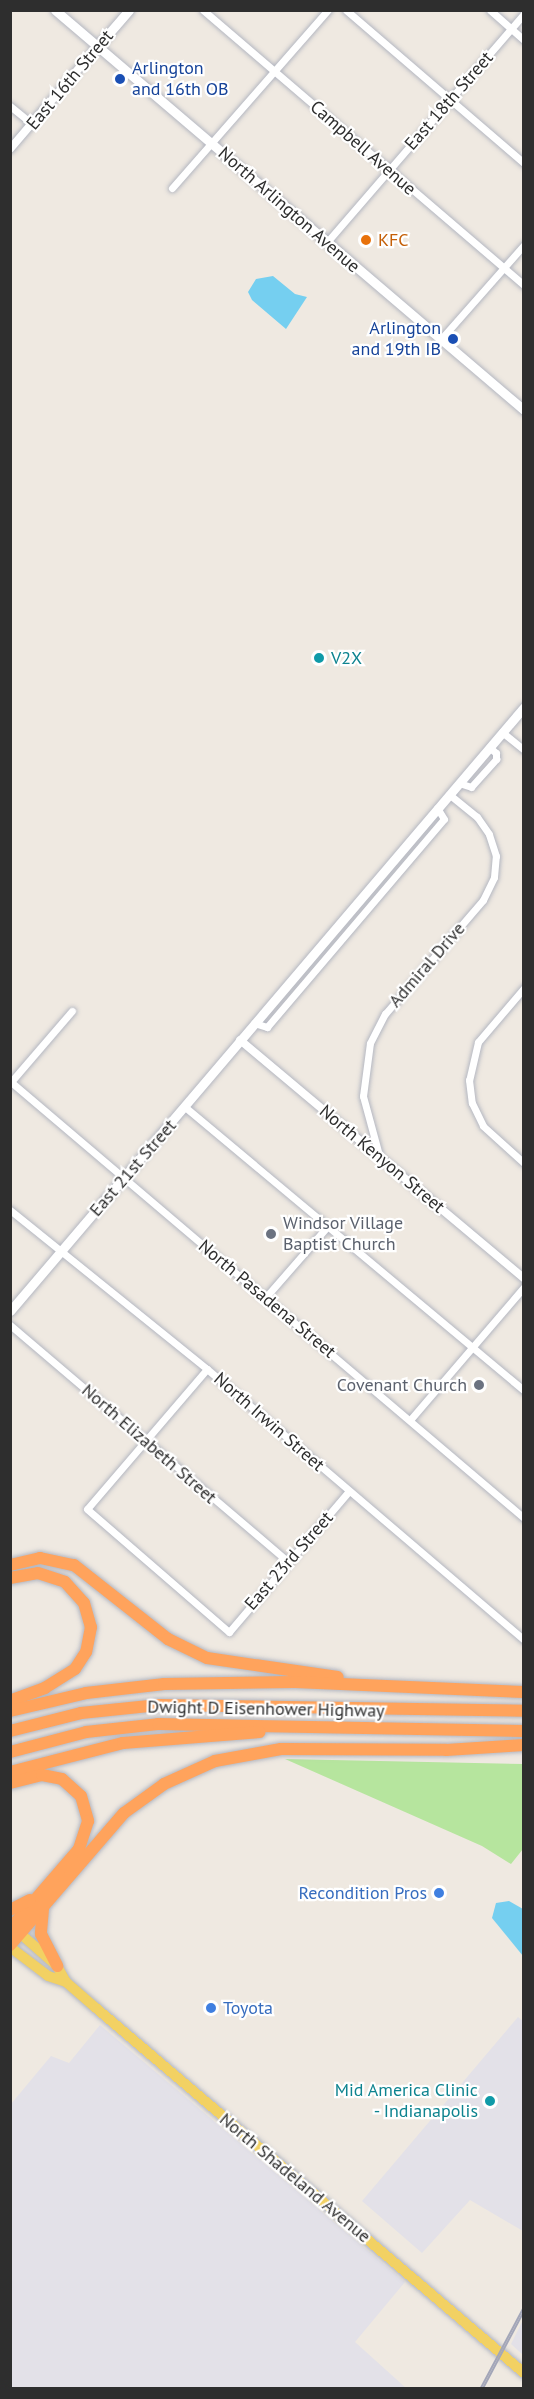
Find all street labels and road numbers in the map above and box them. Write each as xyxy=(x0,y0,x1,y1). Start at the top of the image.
street label: East 16th Street xyxy=(22,26,118,134)
street label: East 18th Street xyxy=(400,47,498,155)
street label: Campbell Avenue xyxy=(305,96,421,200)
street label: North Arlington Avenue xyxy=(213,142,365,278)
street label: Admiral Drive xyxy=(384,918,470,1012)
street label: North Kenyon Street xyxy=(315,1100,449,1218)
street label: East 21st Street xyxy=(85,1115,181,1221)
street label: North Pasadena Street xyxy=(194,1235,340,1363)
street label: North Irwin Street xyxy=(209,1368,329,1476)
street label: North Elizabeth Street xyxy=(77,1380,221,1508)
street label: East 23rd Street xyxy=(240,1507,338,1615)
street label: Dwight D Eisenhower Highway xyxy=(147,1696,385,1722)
street label: North Shadeland Avenue xyxy=(215,2108,375,2248)

